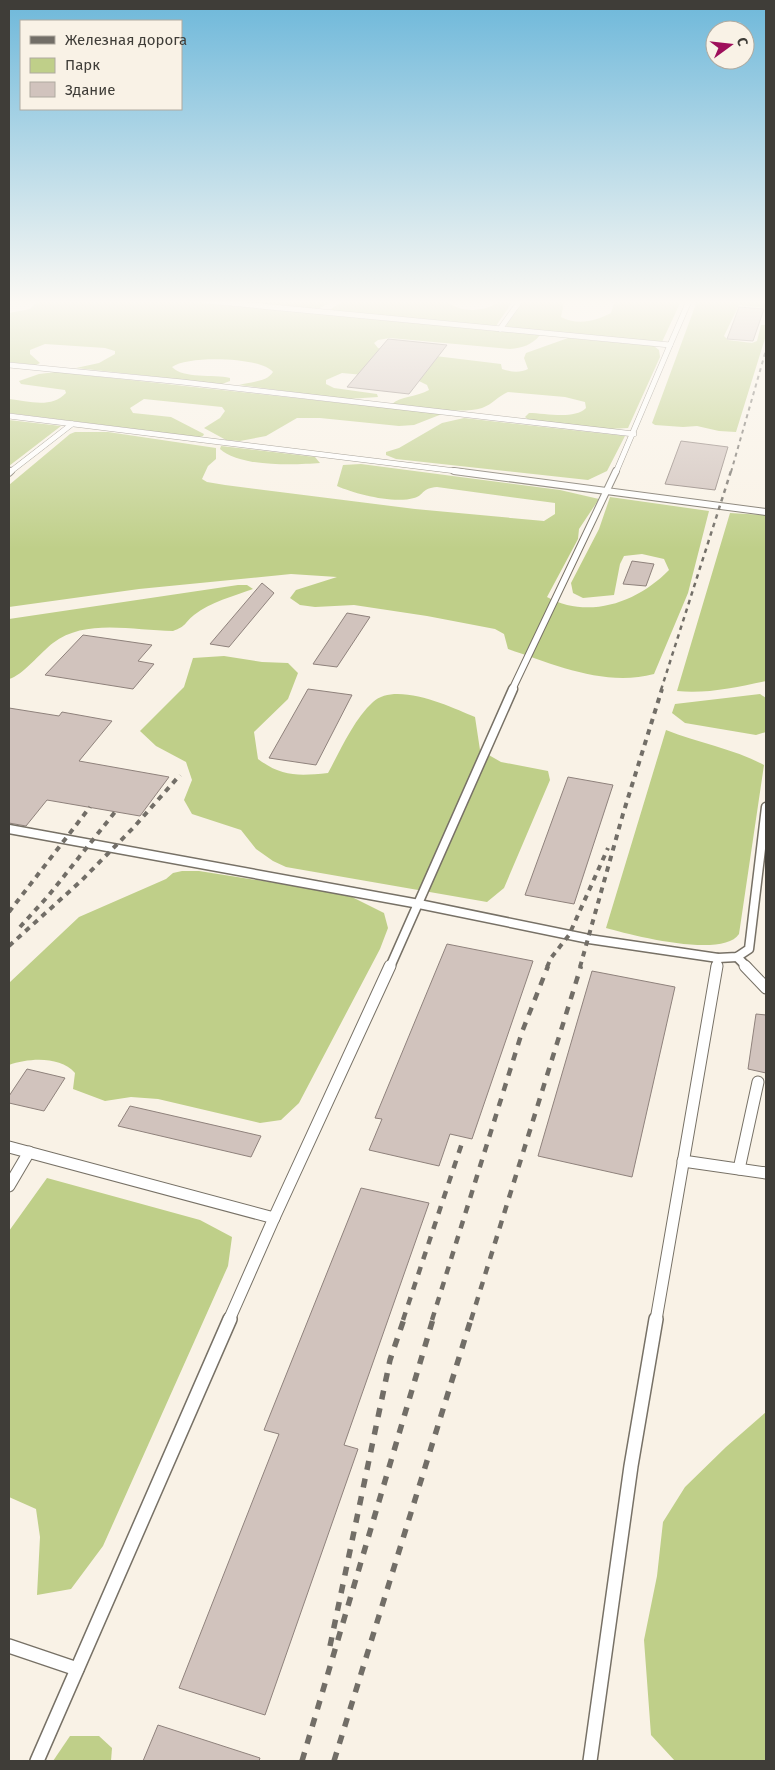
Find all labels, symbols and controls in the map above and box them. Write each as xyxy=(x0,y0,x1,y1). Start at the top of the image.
legend xyxy=(20,20,182,110)
north arrow xyxy=(705,20,755,70)
text: Железная дорога xyxy=(65,31,187,49)
text: С xyxy=(733,36,751,48)
text: Парк xyxy=(65,56,100,74)
text: Здание xyxy=(65,81,115,99)

